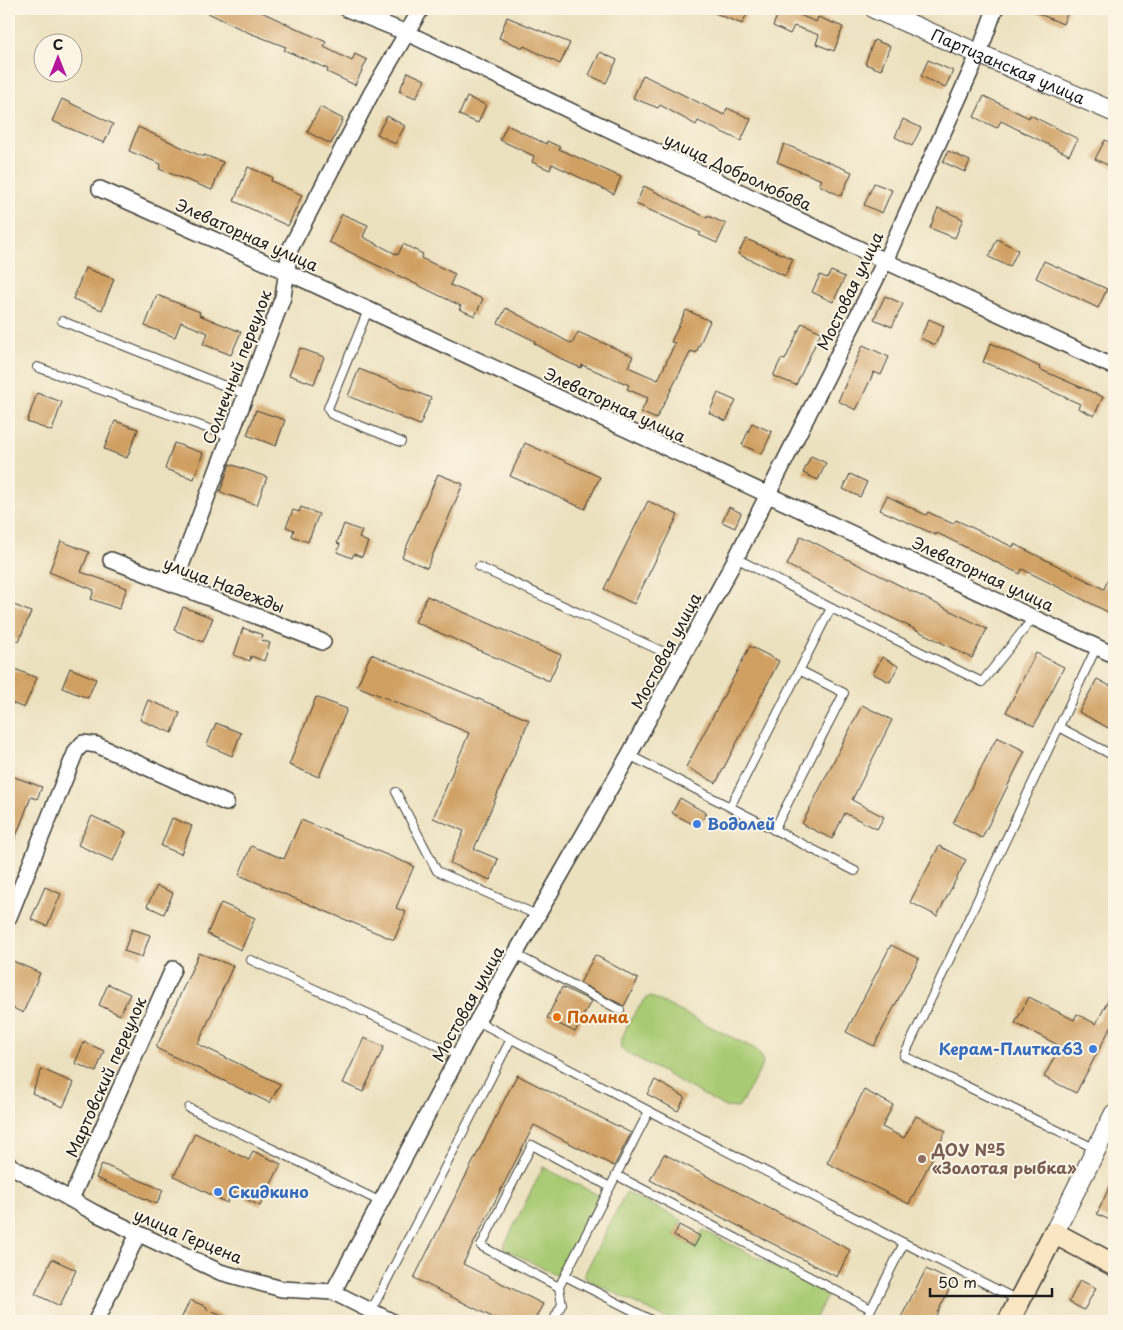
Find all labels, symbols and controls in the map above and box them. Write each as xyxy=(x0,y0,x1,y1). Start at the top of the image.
street label: Партизанская улица xyxy=(928,22,1089,109)
north arrow xyxy=(32,32,82,82)
text: С xyxy=(53,34,63,55)
street label: улица Добролюбова xyxy=(661,126,816,216)
street label: Элеваторная улица xyxy=(172,192,322,276)
street label: Мостовая улица xyxy=(810,227,888,354)
street label: Солнечный переулок xyxy=(196,285,277,447)
street label: Элеваторная улица xyxy=(541,361,690,447)
street label: Элеваторная улица xyxy=(909,530,1058,616)
street label: улица Надежды xyxy=(160,550,288,618)
street label: Мостовая улица xyxy=(624,588,706,713)
place label: Водолей xyxy=(707,811,775,835)
marker: Водолей xyxy=(691,818,703,830)
street label: Мостовая улица xyxy=(425,941,509,1066)
street label: Мартовский переулок xyxy=(59,992,152,1161)
place label: Полина xyxy=(567,1004,629,1028)
marker: Полина xyxy=(551,1011,563,1023)
place label: Керам-Плитка63 xyxy=(938,1036,1083,1060)
marker: Керам-Плитка63 xyxy=(1087,1043,1099,1055)
place label: ДОУ №5 «Золотая рыбка» xyxy=(931,1137,1077,1179)
marker: ДОУ №5 «Золотая рыбка» xyxy=(916,1153,928,1165)
place label: Скидкино xyxy=(228,1179,309,1203)
marker: Скидкино xyxy=(212,1186,224,1198)
street label: улица Герцена xyxy=(131,1201,246,1269)
scale bar xyxy=(930,1265,1053,1297)
text: 50 m xyxy=(938,1270,977,1293)

